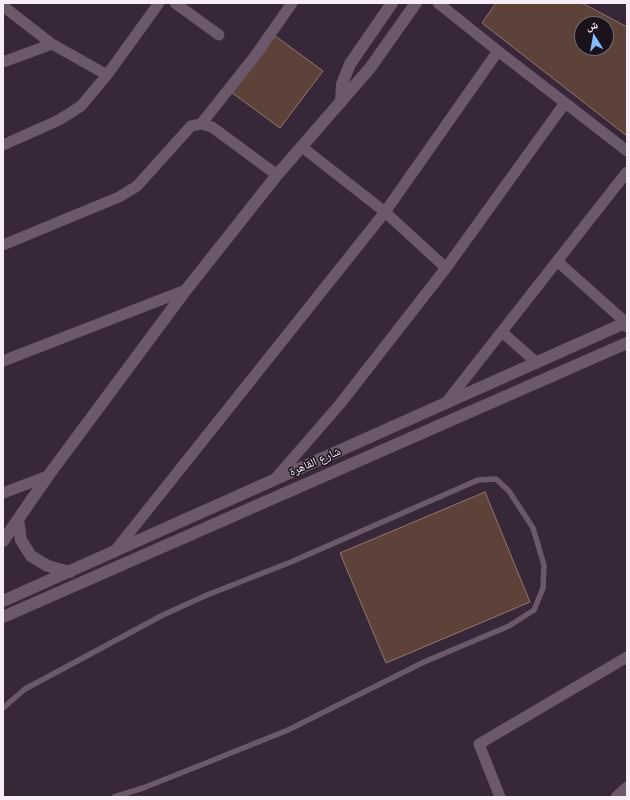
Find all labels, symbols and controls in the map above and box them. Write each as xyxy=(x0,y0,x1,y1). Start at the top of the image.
north arrow xyxy=(574,16,614,56)
text: ش xyxy=(585,17,599,33)
street label: شارع القاهرة xyxy=(287,444,343,480)

